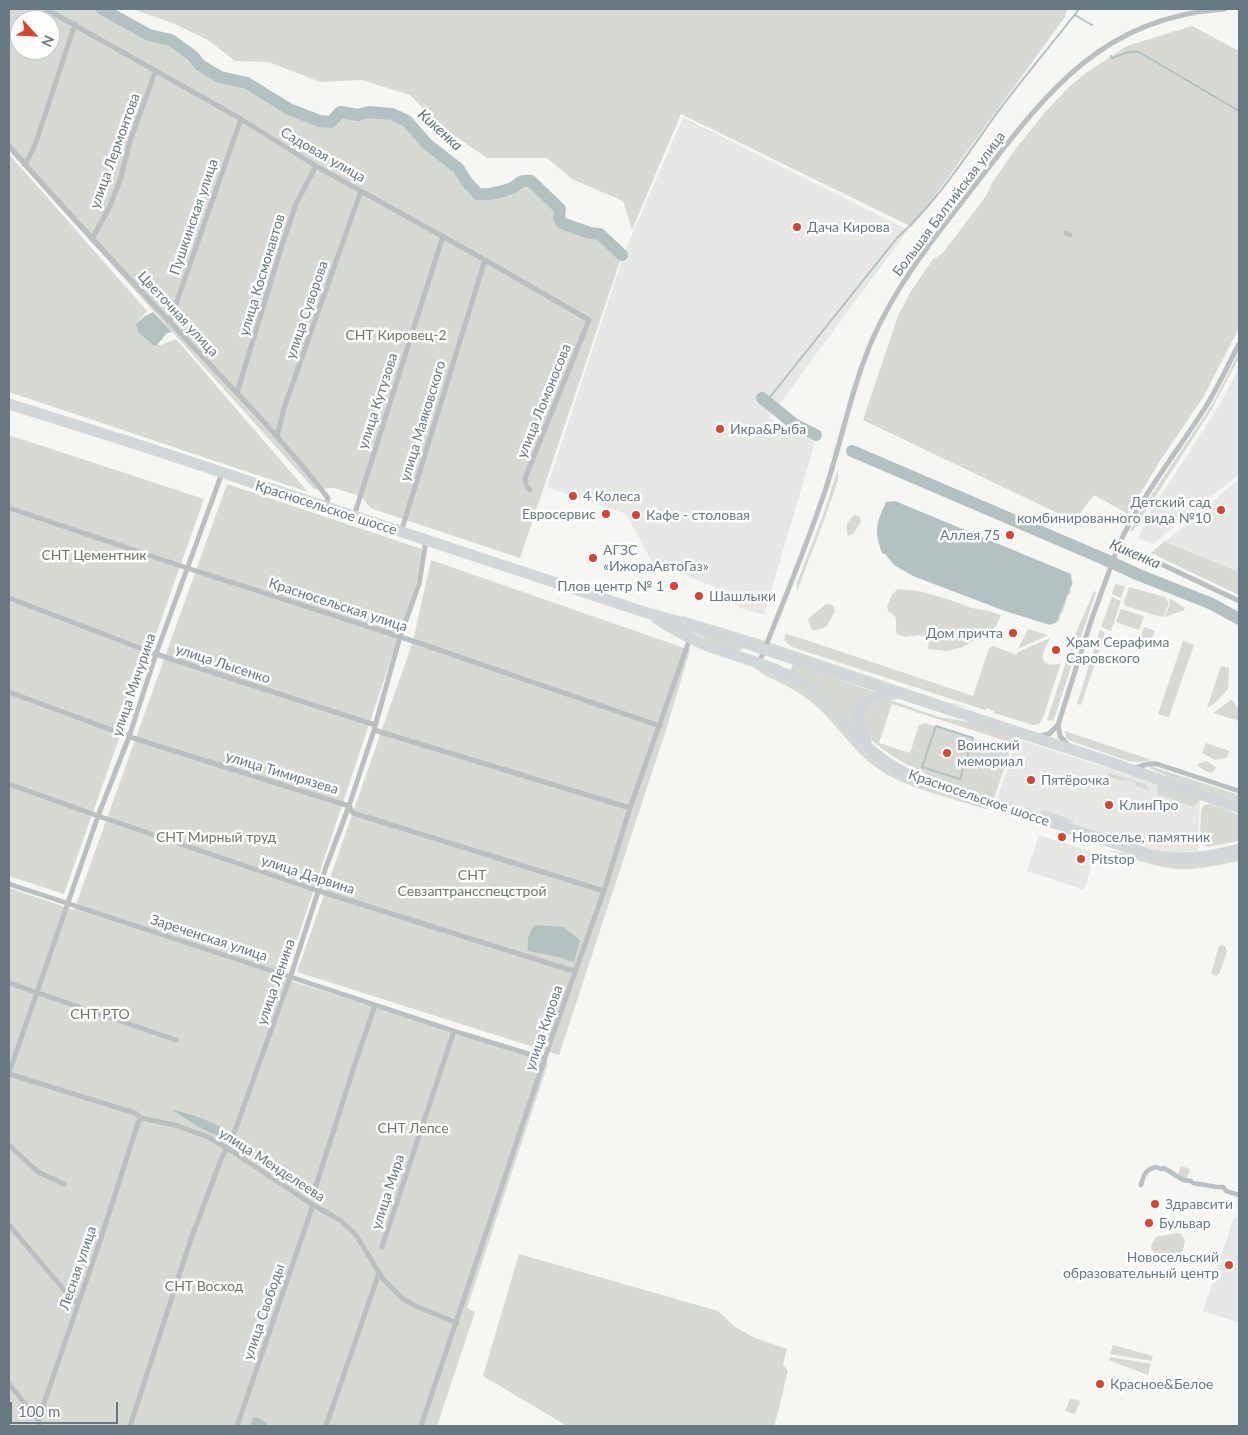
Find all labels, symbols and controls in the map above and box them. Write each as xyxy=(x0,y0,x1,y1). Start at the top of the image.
north arrow xyxy=(10,10,60,60)
text: N xyxy=(38,33,58,50)
street label: улица Лермонтова xyxy=(86,91,144,211)
water label: Кикенка xyxy=(414,105,466,155)
street label: Садовая улица xyxy=(277,124,369,186)
street label: Большая Балтийская улица xyxy=(889,128,1009,280)
street label: Пушкинская улица xyxy=(166,157,222,277)
street label: улица Космонавтов xyxy=(235,212,289,338)
place label: Дача Кирова xyxy=(807,219,890,235)
marker: Дача Кирова xyxy=(791,221,803,233)
street label: улица Суворова xyxy=(282,259,332,361)
street label: Цветочная улица xyxy=(134,268,222,360)
park label: СНТ Кировец-2 xyxy=(346,327,446,343)
street label: улица Ломоносова xyxy=(513,341,575,461)
street label: улица Кутузова xyxy=(355,351,401,451)
street label: улица Маяковского xyxy=(397,359,449,483)
place label: Икра&Рыба xyxy=(730,421,806,437)
marker: Икра&Рыба xyxy=(714,423,726,435)
street label: Красносельское шоссе xyxy=(253,477,399,539)
place label: 4 Колеса xyxy=(583,488,641,504)
marker: 4 Колеса xyxy=(567,490,579,502)
place label: Детский сад комбинированного вида №10 xyxy=(1017,494,1211,526)
marker: Детский сад комбинированного вида №10 xyxy=(1215,504,1227,516)
place label: Евросервис xyxy=(522,506,596,522)
place label: Кафе - столовая xyxy=(646,507,750,523)
marker: Евросервис xyxy=(600,508,612,520)
marker: Кафе - столовая xyxy=(630,509,642,521)
place label: Аллея 75 xyxy=(940,527,1000,543)
marker: Аллея 75 xyxy=(1004,529,1016,541)
water label: Кикенка xyxy=(1107,535,1163,573)
place label: АГЗС «ИжораАвтоГаз» xyxy=(603,542,709,574)
park label: СНТ Цементник xyxy=(41,547,147,563)
marker: АГЗС «ИжораАвтоГаз» xyxy=(587,552,599,564)
street label: Красносельская улица xyxy=(266,575,410,635)
place label: Плов центр № 1 xyxy=(557,578,664,594)
marker: Плов центр № 1 xyxy=(668,580,680,592)
place label: Шашлыки xyxy=(709,588,776,604)
marker: Шашлыки xyxy=(693,590,705,602)
place label: Дом причта xyxy=(926,625,1003,641)
marker: Дом причта xyxy=(1007,627,1019,639)
street label: улица Мичурина xyxy=(108,631,160,739)
place label: Храм Серафима Саровского xyxy=(1066,634,1169,666)
street label: улица Лысенко xyxy=(173,641,273,687)
marker: Храм Серафима Саровского xyxy=(1050,644,1062,656)
place label: Воинский мемориал xyxy=(957,737,1023,770)
marker: Воинский мемориал xyxy=(941,747,953,759)
street label: улица Тимирязева xyxy=(224,748,340,798)
street label: Красносельское шоссе xyxy=(906,766,1052,830)
place label: Пятёрочка xyxy=(1041,772,1109,788)
marker: Пятёрочка xyxy=(1025,774,1037,786)
place label: КлинПро xyxy=(1119,797,1178,813)
marker: КлинПро xyxy=(1103,799,1115,811)
park label: СНТ Мирный труд xyxy=(156,829,276,845)
place label: Новоселье, памятник xyxy=(1072,829,1210,845)
marker: Новоселье, памятник xyxy=(1056,831,1068,843)
place label: Pitstop xyxy=(1091,851,1135,867)
street label: улица Дарвина xyxy=(259,852,357,898)
marker: Pitstop xyxy=(1075,853,1087,865)
park label: СНТ Севзаптрансспецстрой xyxy=(398,867,546,900)
street label: Зареченская улица xyxy=(148,911,270,965)
street label: улица Ленина xyxy=(253,937,299,1027)
street label: улица Кирова xyxy=(522,983,566,1073)
park label: СНТ РТО xyxy=(70,1006,130,1022)
park label: СНТ Лепсе xyxy=(377,1120,449,1136)
street label: улица Менделеева xyxy=(216,1125,328,1205)
street label: улица Мира xyxy=(368,1153,408,1231)
place label: Здравсити xyxy=(1165,1196,1233,1212)
marker: Здравсити xyxy=(1149,1198,1161,1210)
place label: Бульвар xyxy=(1159,1215,1211,1231)
marker: Бульвар xyxy=(1143,1217,1155,1229)
street label: Лесная улица xyxy=(56,1224,100,1312)
place label: Новосельский образовательный центр xyxy=(1063,1249,1219,1282)
marker: Новосельский образовательный центр xyxy=(1223,1259,1235,1271)
street label: улица Свободы xyxy=(240,1262,288,1362)
park label: СНТ Восход xyxy=(165,1278,243,1294)
place label: Красное&Белое xyxy=(1110,1376,1214,1392)
marker: Красное&Белое xyxy=(1094,1378,1106,1390)
scale bar xyxy=(12,1392,120,1424)
text: 100 m xyxy=(18,1402,60,1420)

